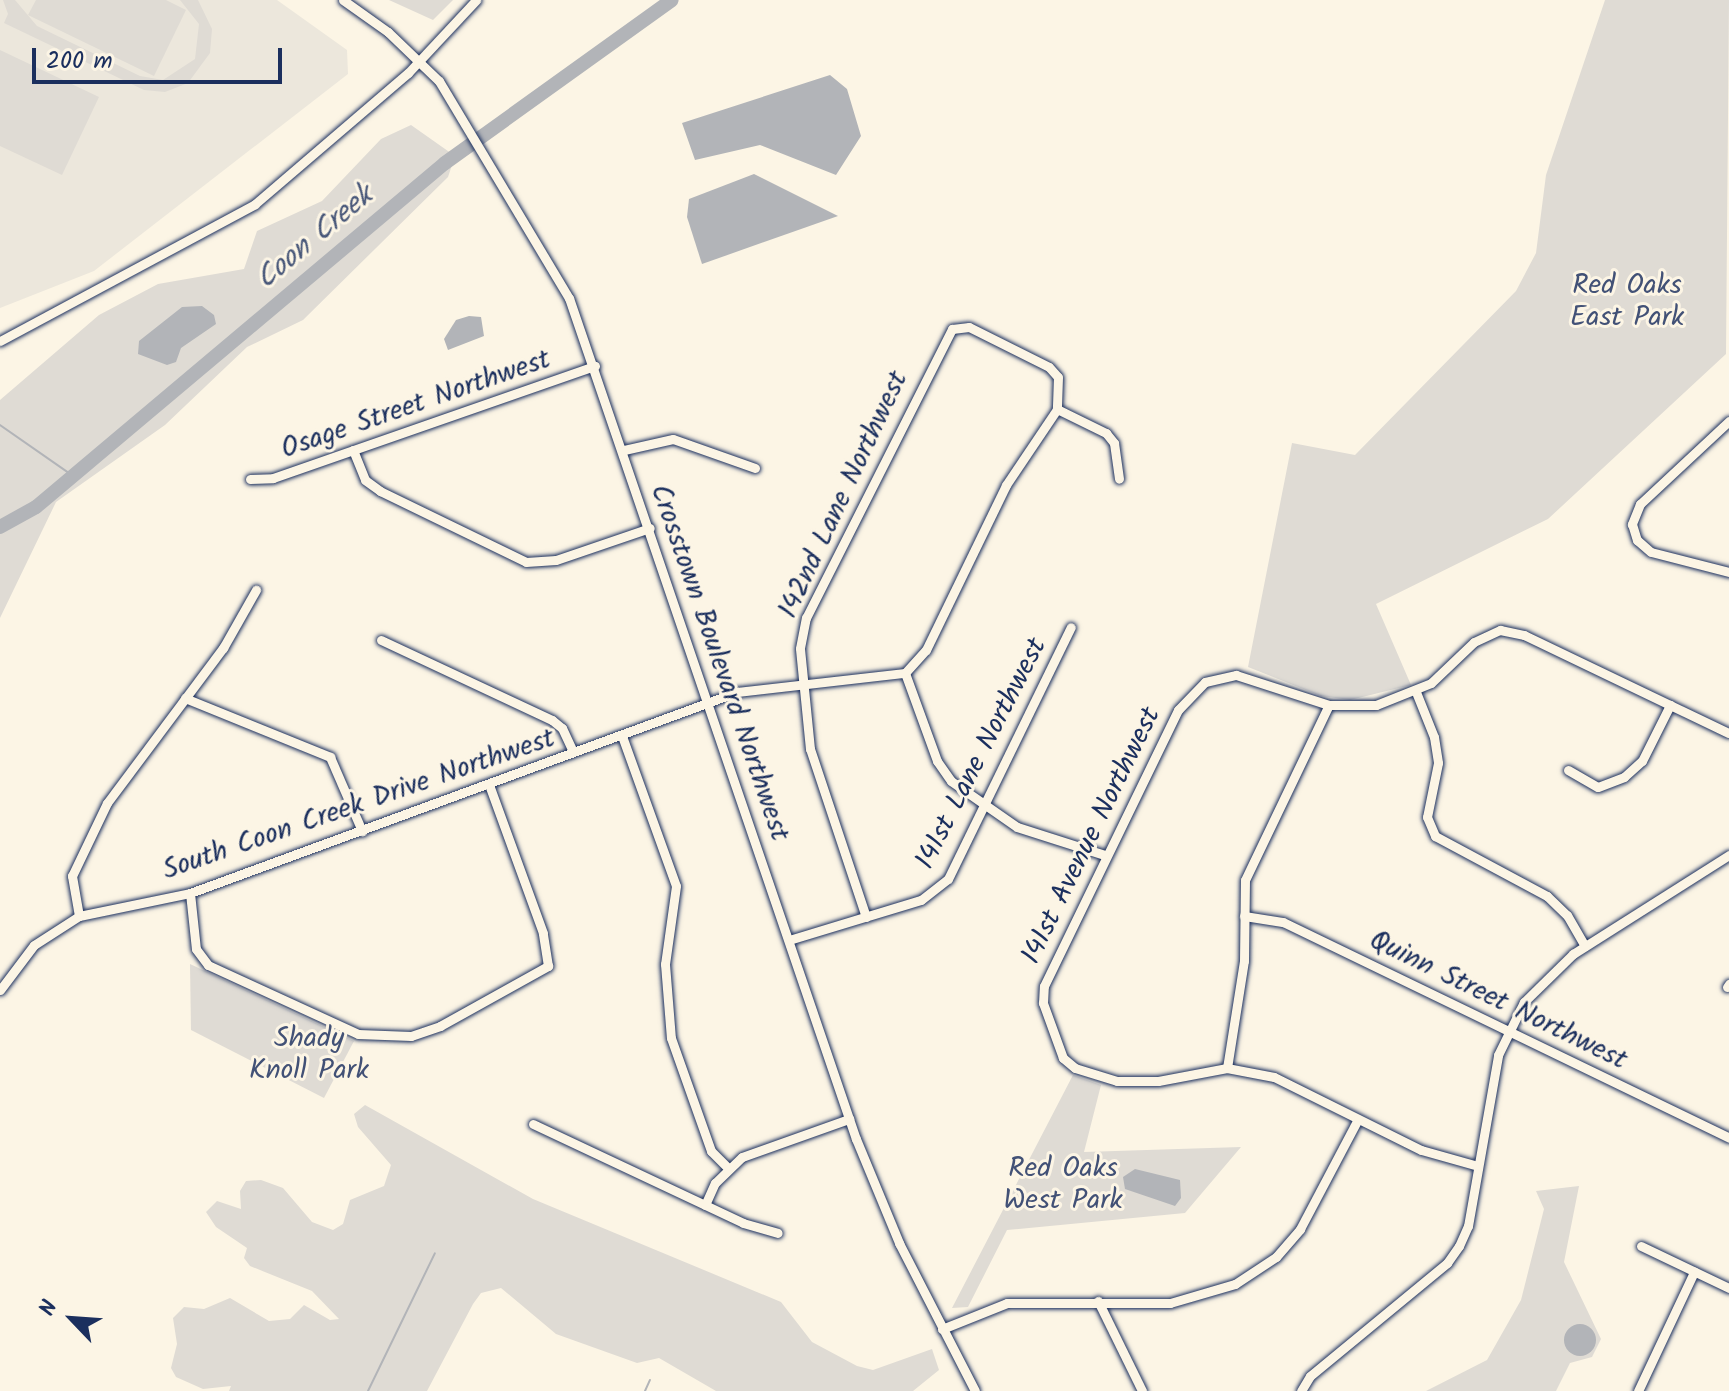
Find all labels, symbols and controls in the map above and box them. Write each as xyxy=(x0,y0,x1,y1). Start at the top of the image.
scale bar xyxy=(36,32,286,82)
text: 200 m xyxy=(46,42,113,81)
water label: Coon Creek xyxy=(249,179,381,297)
park label: Red Oaks East Park xyxy=(1570,269,1684,335)
street label: Osage Street Northwest xyxy=(277,343,555,467)
street label: 142nd Lane Northwest xyxy=(772,366,916,624)
street label: Crosstown Boulevard Northwest xyxy=(642,480,796,846)
street label: 141st Lane Northwest xyxy=(909,633,1055,875)
street label: 141st Avenue Northwest xyxy=(1015,702,1169,970)
street label: South Coon Creek Drive Northwest xyxy=(158,722,560,888)
street label: Quinn Street Northwest xyxy=(1364,924,1632,1078)
park label: Shady Knoll Park xyxy=(249,1022,369,1088)
park label: Red Oaks West Park xyxy=(1003,1152,1123,1218)
north arrow xyxy=(32,1279,112,1359)
text: N xyxy=(31,1295,69,1322)

